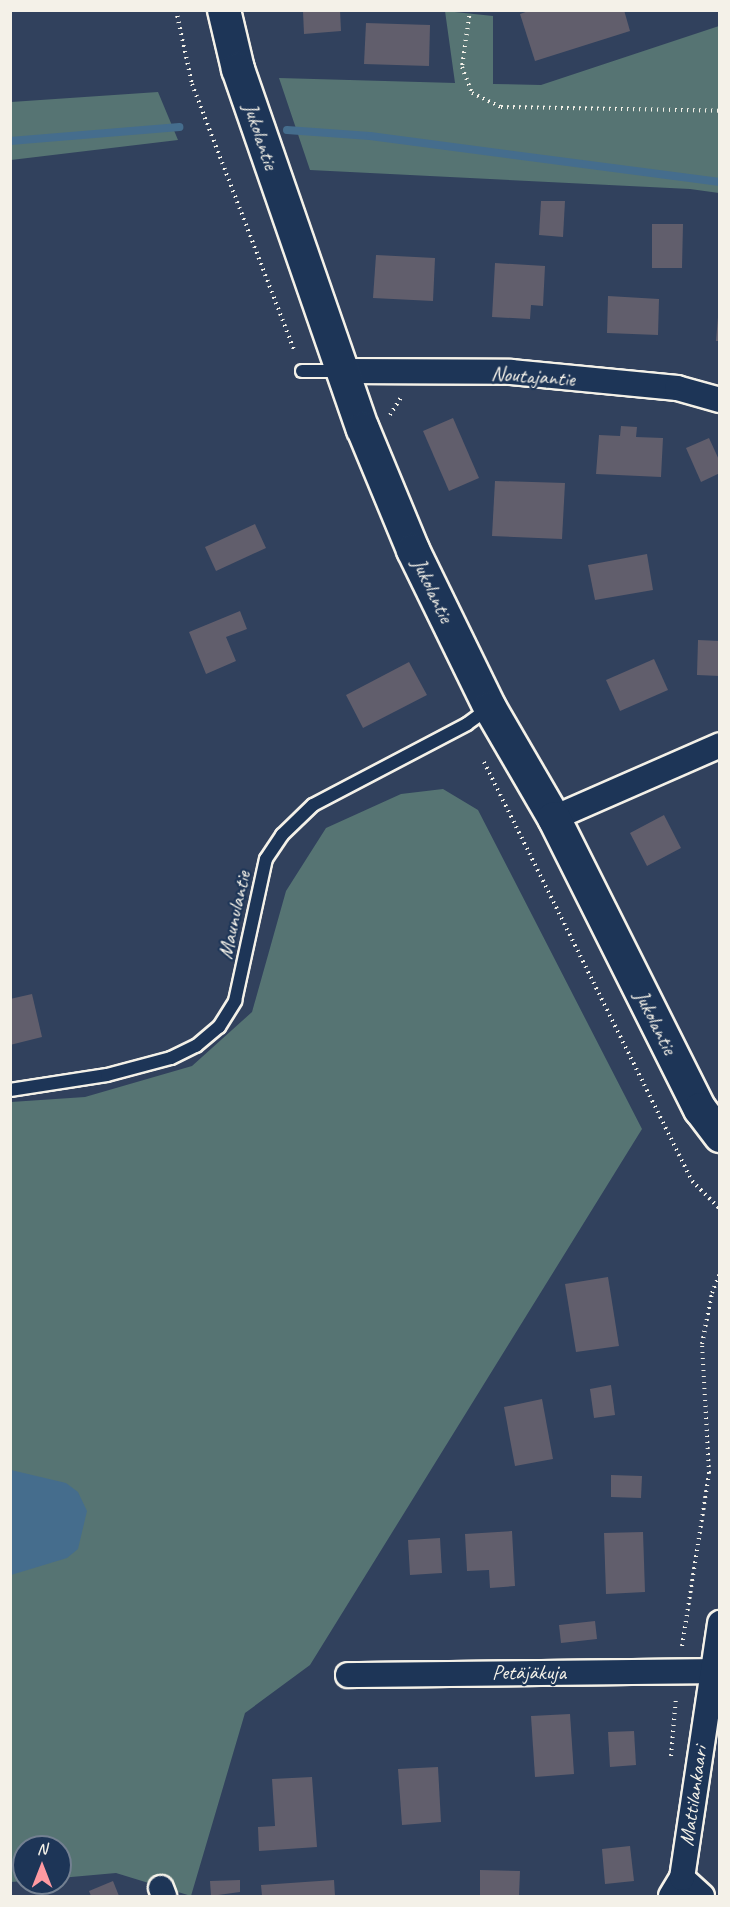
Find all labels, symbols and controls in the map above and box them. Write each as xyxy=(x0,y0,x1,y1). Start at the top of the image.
street label: Jukolantie xyxy=(238,100,284,172)
street label: Noutajantie xyxy=(490,361,576,391)
street label: Jukolantie xyxy=(407,554,459,626)
street label: Maunulantie xyxy=(212,869,256,961)
street label: Jukolantie xyxy=(629,986,683,1058)
street label: Petäjäkuja xyxy=(492,1659,566,1685)
street label: Mattilankaari xyxy=(674,1744,712,1848)
north arrow xyxy=(12,1835,72,1895)
text: N xyxy=(37,1839,47,1859)

